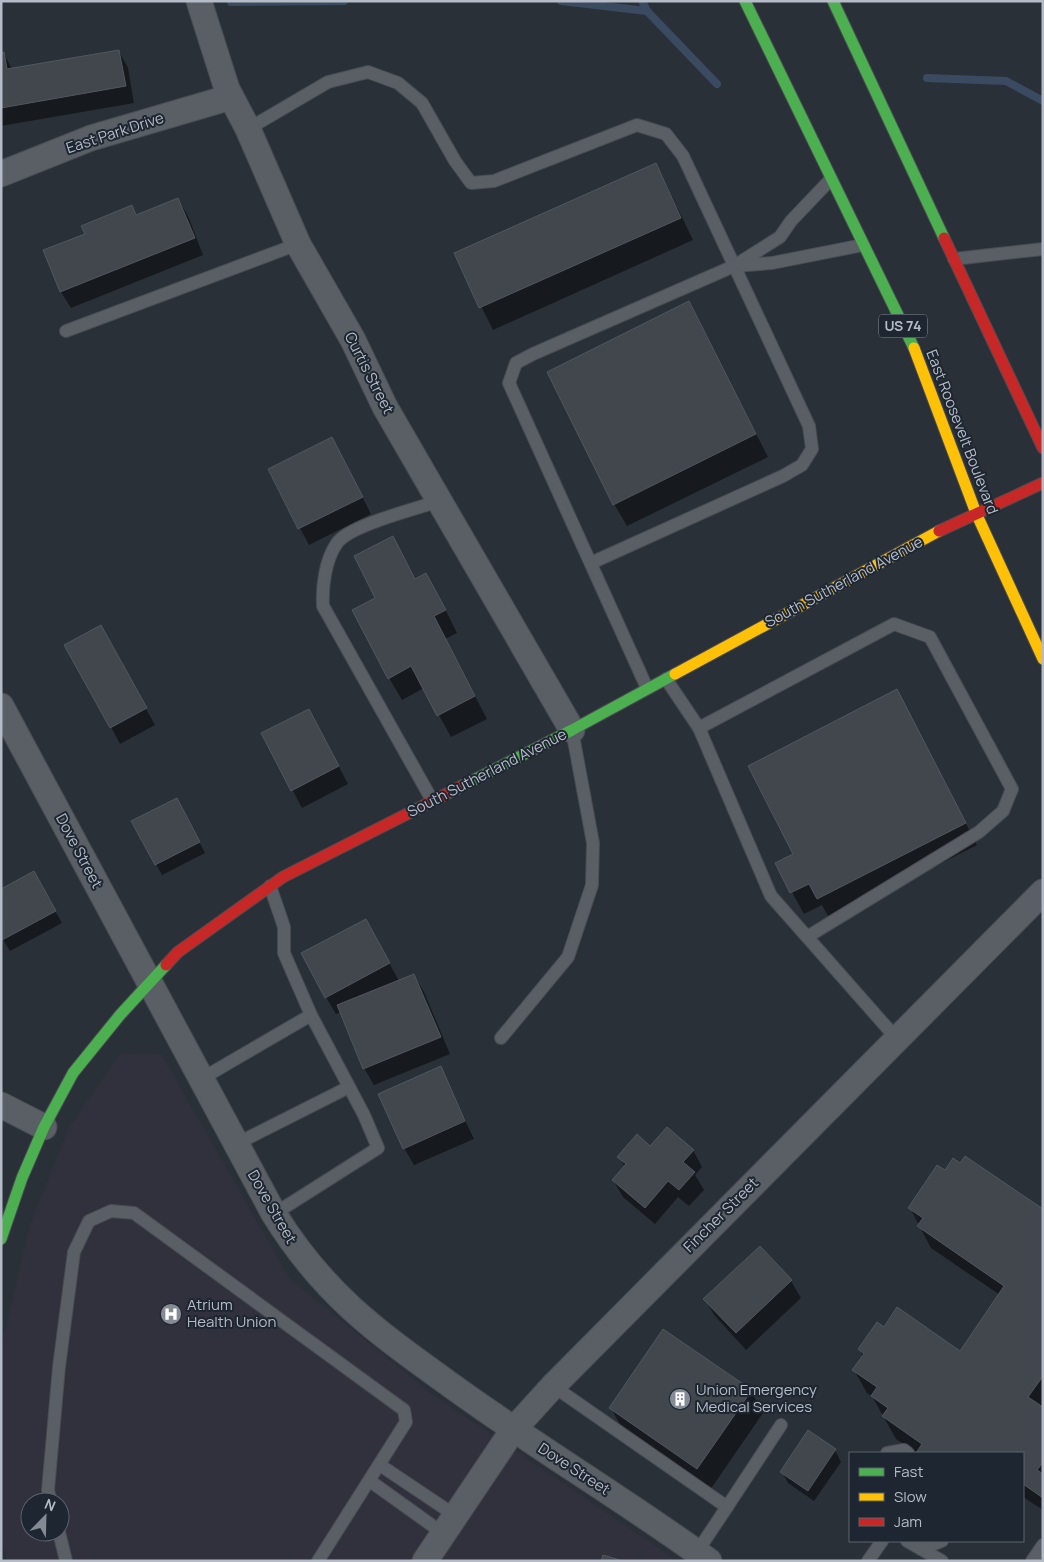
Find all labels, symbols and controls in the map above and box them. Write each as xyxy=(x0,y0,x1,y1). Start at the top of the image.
street label: East Park Drive xyxy=(63,107,167,158)
road number: US 74 xyxy=(879,314,927,338)
street label: Curtis Street xyxy=(340,328,399,417)
street label: East Roosevelt Boulevard xyxy=(921,347,1004,517)
street label: South Sutherland Avenue xyxy=(761,531,927,632)
street label: South Sutherland Avenue xyxy=(404,723,570,822)
street label: Dove Street xyxy=(51,810,108,892)
street label: Dove Street xyxy=(243,1166,302,1247)
street label: Fincher Street xyxy=(678,1172,763,1257)
place label: Atrium Health Union xyxy=(187,1294,276,1332)
hospital icon: Atrium Health Union xyxy=(159,1302,183,1326)
place label: Union Emergency Medical Services xyxy=(696,1379,817,1417)
building icon: Union Emergency Medical Services xyxy=(668,1387,692,1411)
street label: Dove Street xyxy=(534,1437,614,1500)
legend xyxy=(849,1452,1024,1542)
text: Fast xyxy=(894,1461,923,1482)
text: Slow xyxy=(894,1486,927,1507)
north arrow xyxy=(20,1492,70,1542)
text: N xyxy=(42,1494,59,1515)
text: Jam xyxy=(894,1511,922,1532)

